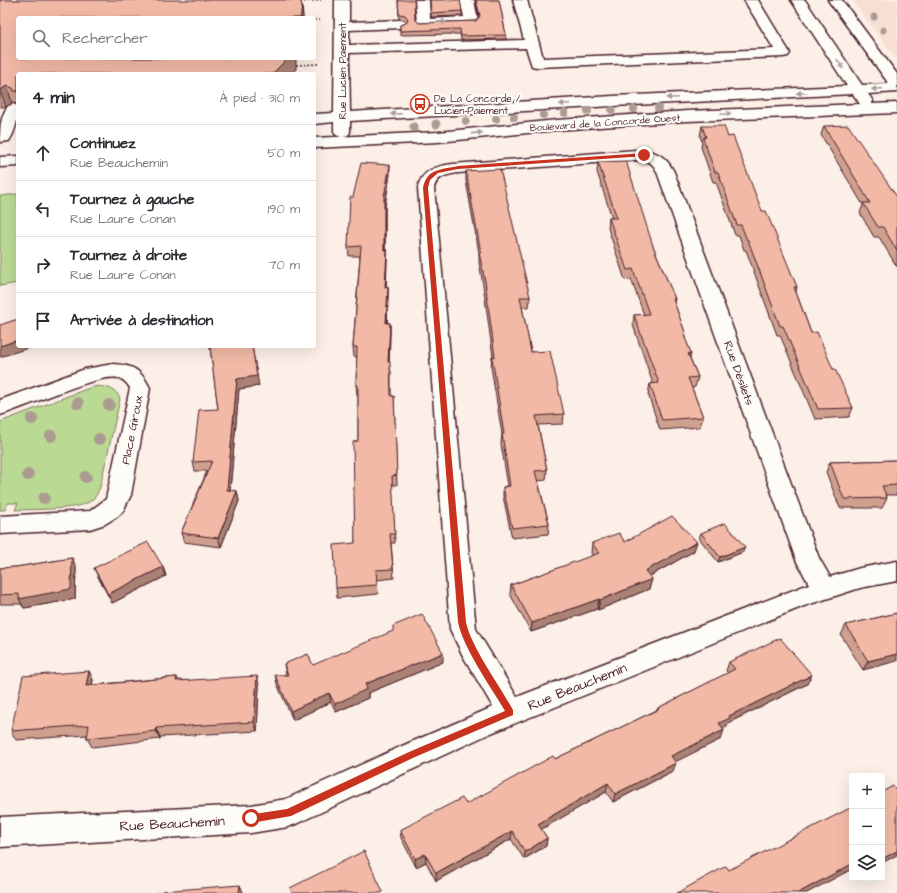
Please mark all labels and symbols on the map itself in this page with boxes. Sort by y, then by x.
one-way arrow [435,19,448,25]
street label: Rue Lucien Paiement [336,23,350,119]
one-way arrow [836,59,844,69]
one-way arrow [871,86,883,93]
one-way arrow [796,89,808,96]
place label: De La Concorde / Lucien-Paiement [434,92,521,118]
bus stop icon: De La Concorde / Lucien-Paiement [409,93,431,115]
one-way arrow [666,95,678,102]
one-way arrow [559,101,571,108]
one-way arrow [390,110,402,117]
one-way arrow [720,110,732,117]
street label: Boulevard de la Concorde Ouest [529,111,681,135]
one-way arrow [471,130,483,136]
route end [635,146,653,164]
street label: Rue Désilets [719,339,758,408]
street label: Place Giroux [117,394,148,466]
street label: Rue Beauchemin [525,658,630,716]
route start [242,809,260,827]
street label: Rue Beauchemin [119,811,225,837]

